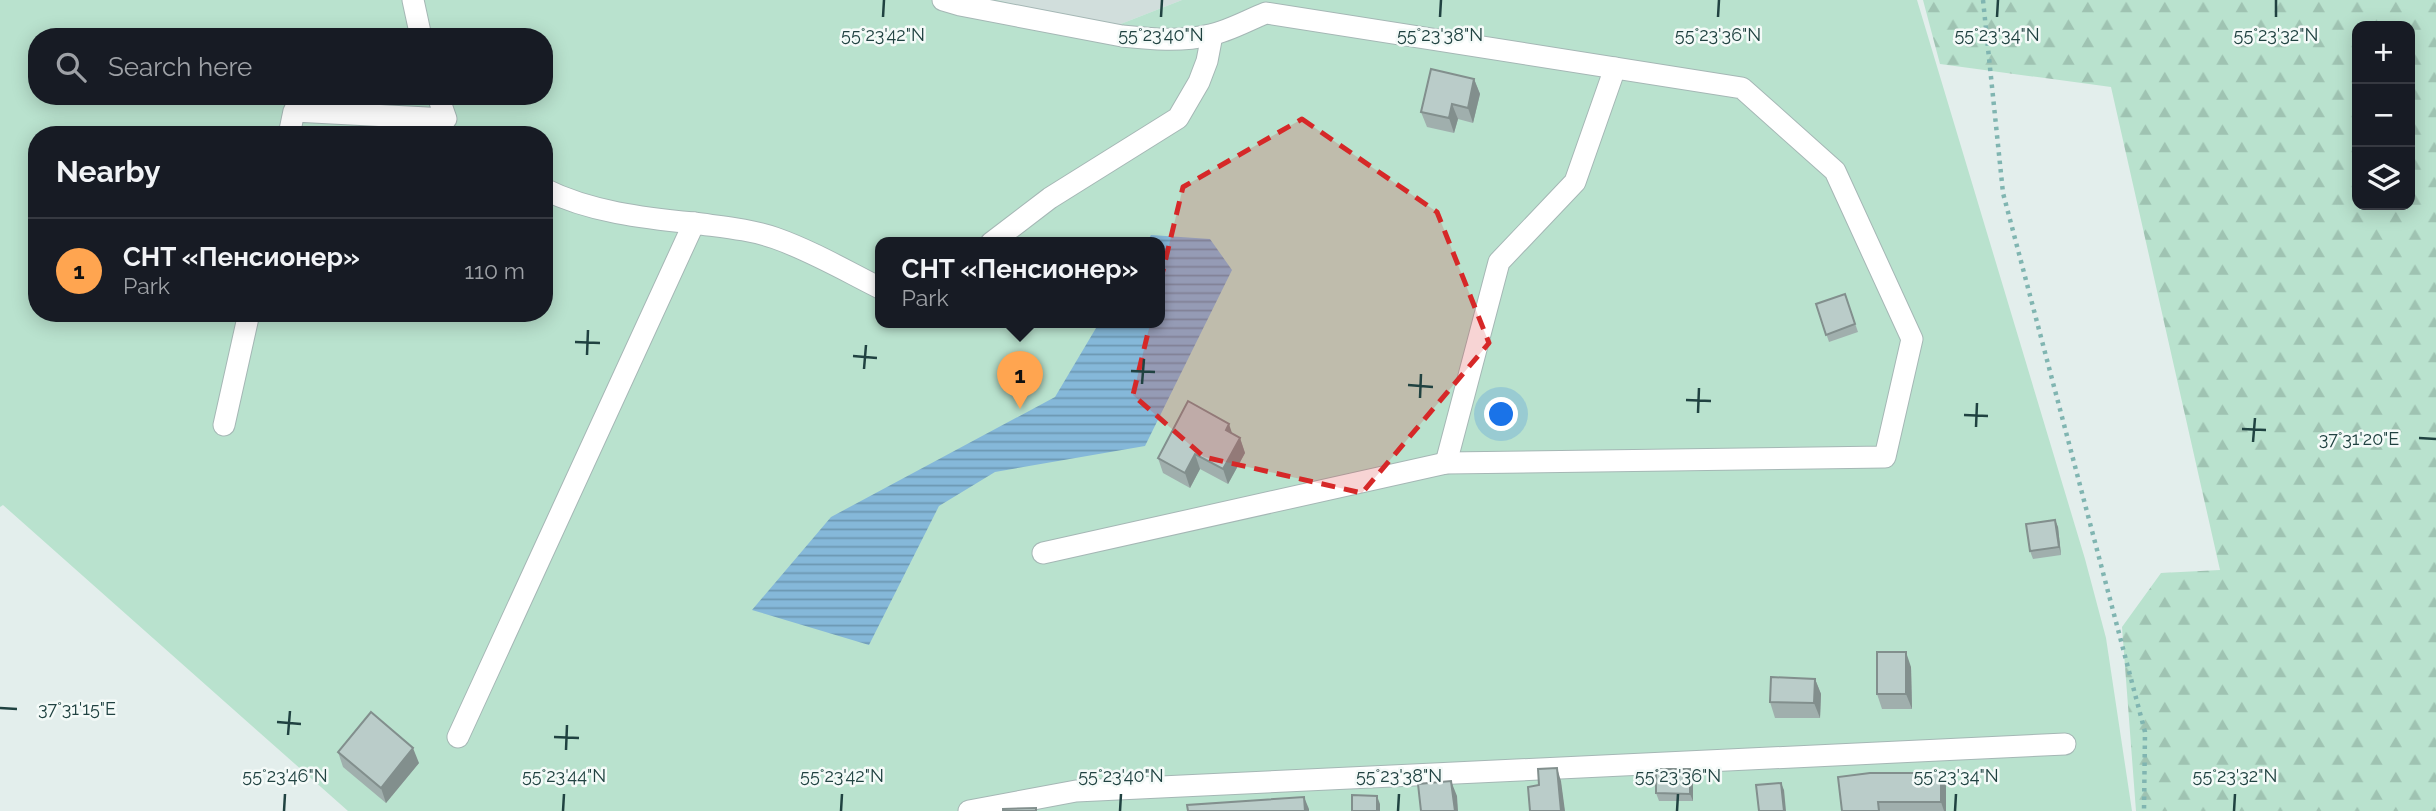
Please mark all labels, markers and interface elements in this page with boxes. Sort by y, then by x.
map controls [2352,21,2415,210]
button: + [2352,21,2415,84]
text: 55°23'42"N [841,24,925,45]
text: 55°23'40"N [1118,24,1204,45]
text: 55°23'38"N [1397,24,1483,45]
text: 55°23'36"N [1675,24,1761,45]
text: 55°23'34"N [1954,24,2040,45]
text: 55°23'32"N [2234,24,2318,45]
search box [28,28,553,105]
icon: search [52,48,90,86]
text: Search here [108,52,252,82]
button: − [2352,84,2415,147]
button: layers [2352,147,2415,210]
text: Nearby [56,154,160,189]
popup [875,237,1165,328]
text: СНТ «Пенсионер» [123,242,360,272]
text: СНТ «Пенсионер» [902,254,1138,284]
text: 1 [73,257,85,284]
text: 110 m [464,257,525,284]
text: Park [123,272,170,299]
text: Park [902,284,949,311]
pin: 1 [997,351,1043,409]
your location [1484,397,1518,431]
text: 37°31'20"E [2319,428,2399,449]
text: 37°31'15"E [38,698,116,719]
text: 55°23'46"N [242,765,328,786]
text: 55°23'44"N [522,765,606,786]
text: 55°23'42"N [800,765,884,786]
text: 55°23'40"N [1078,765,1164,786]
text: 55°23'38"N [1356,765,1442,786]
text: 55°23'36"N [1635,765,1721,786]
text: 55°23'34"N [1913,765,1999,786]
text: 55°23'32"N [2193,765,2277,786]

